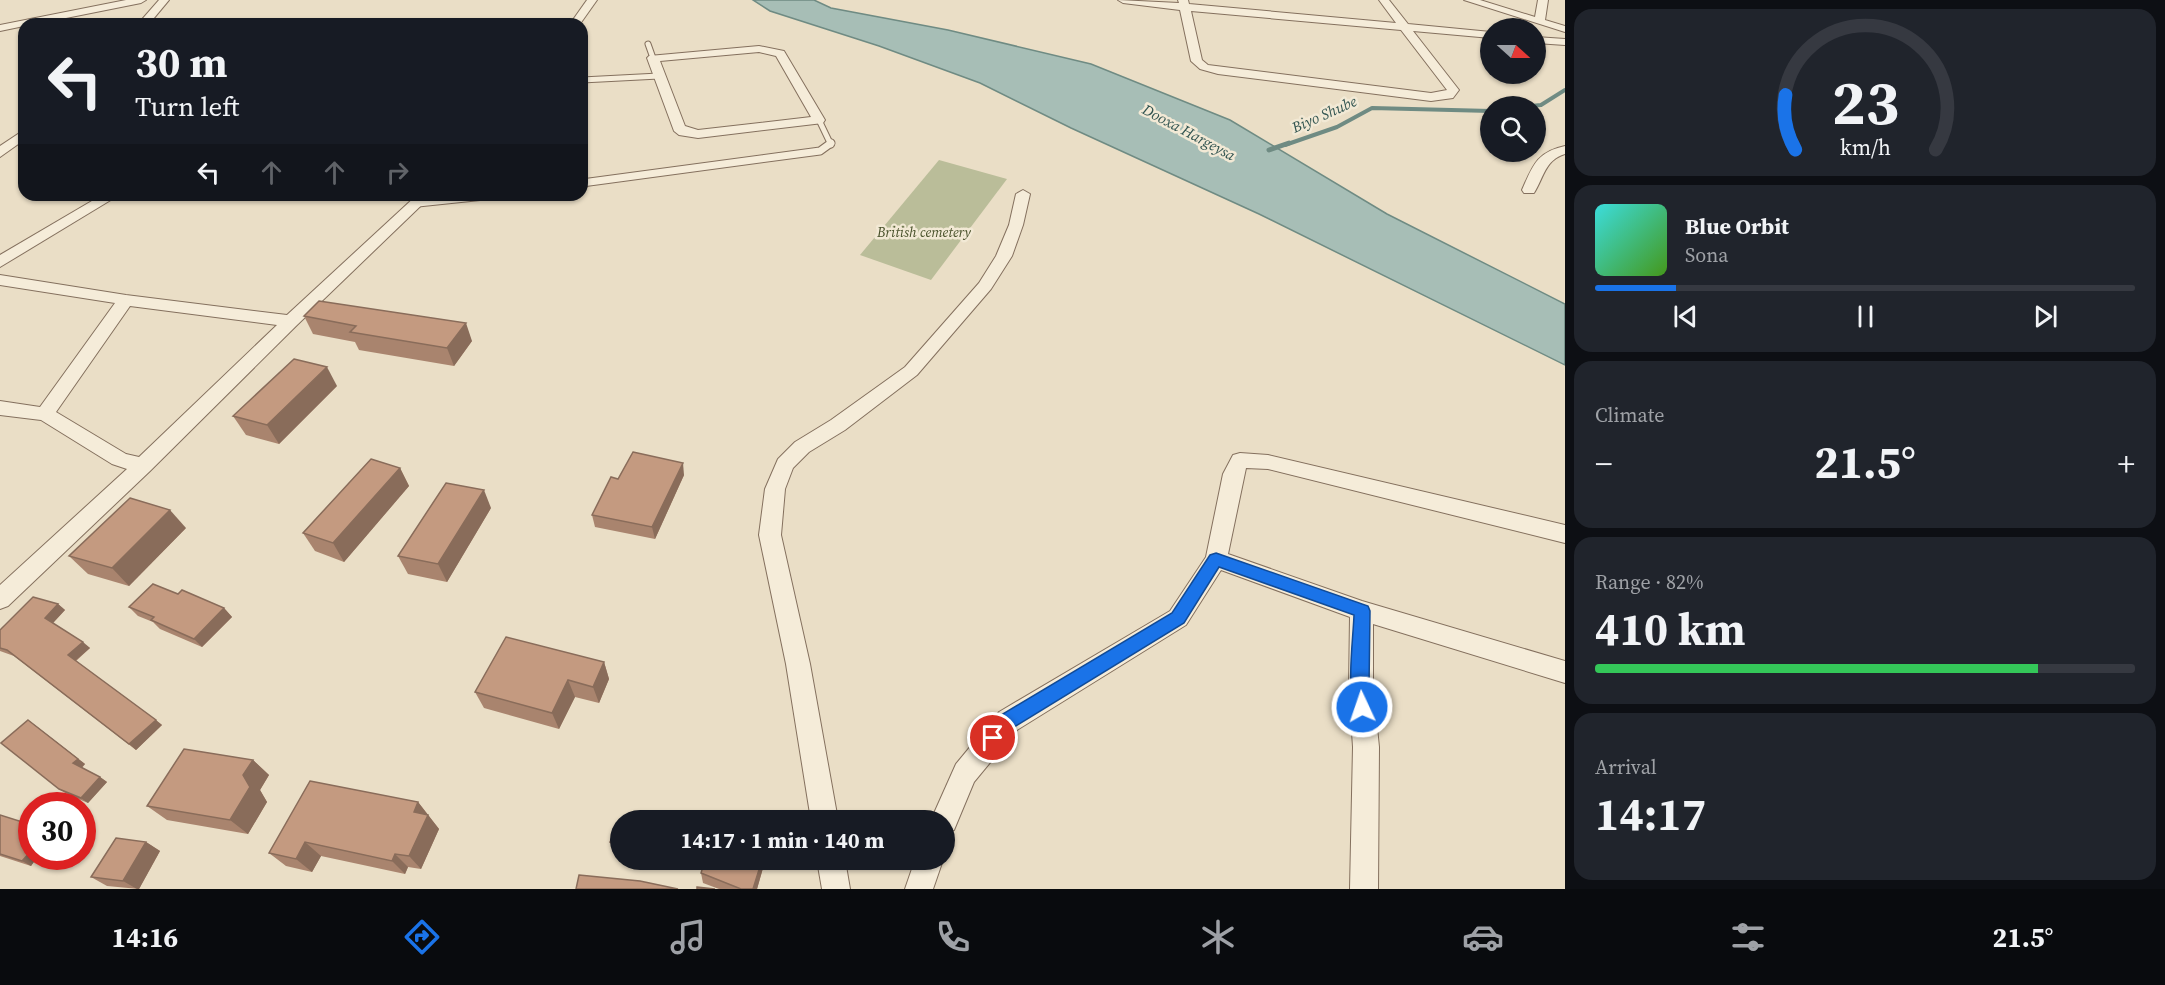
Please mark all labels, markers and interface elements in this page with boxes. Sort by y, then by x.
north arrow [1480,18,1546,84]
map controls [1480,18,1546,162]
text: 30 m [135,33,228,91]
icon: left [36,42,114,120]
text: 23 [1831,59,1899,145]
text: Turn left [135,88,239,125]
water label: Biyo Shube [1287,90,1360,138]
button: search [1480,96,1546,162]
water label: Dooxa Hargeysa [1138,98,1239,165]
text: km/h [1839,133,1891,162]
icon: left [192,156,225,189]
icon: ahead [255,156,288,189]
icon: ahead [318,156,351,189]
icon: right [381,156,414,189]
text: Blue Orbit [1685,211,1789,241]
park label: British cemetery [876,222,971,242]
text: Sona [1685,241,1729,269]
icon: previous [1669,300,1702,333]
icon: pause [1849,300,1882,333]
icon: next [2029,300,2062,333]
text: Climate [1595,401,1664,429]
text: 21.5° [1814,431,1916,493]
text: − [1595,441,1613,486]
text: + [2118,441,2135,486]
text: Range · 82% [1595,568,1704,596]
text: 410 km [1595,598,1746,660]
position arrow [1330,675,1394,739]
pin [967,712,1018,763]
icon: arrive [976,721,1009,754]
text: Arrival [1595,753,1657,781]
text: 14:17 [1595,783,1706,845]
speed limit sign: 30 [18,792,96,870]
text: 14:17 · 1 min · 140 m [681,825,884,855]
icon: directions [401,916,443,958]
icon: music [667,916,709,958]
icon: phone [932,916,974,958]
icon: climate [1197,916,1239,958]
icon: car [1462,916,1504,958]
icon: filters [1727,916,1769,958]
text: 14:16 [112,919,178,956]
text: 21.5° [1993,919,2053,956]

